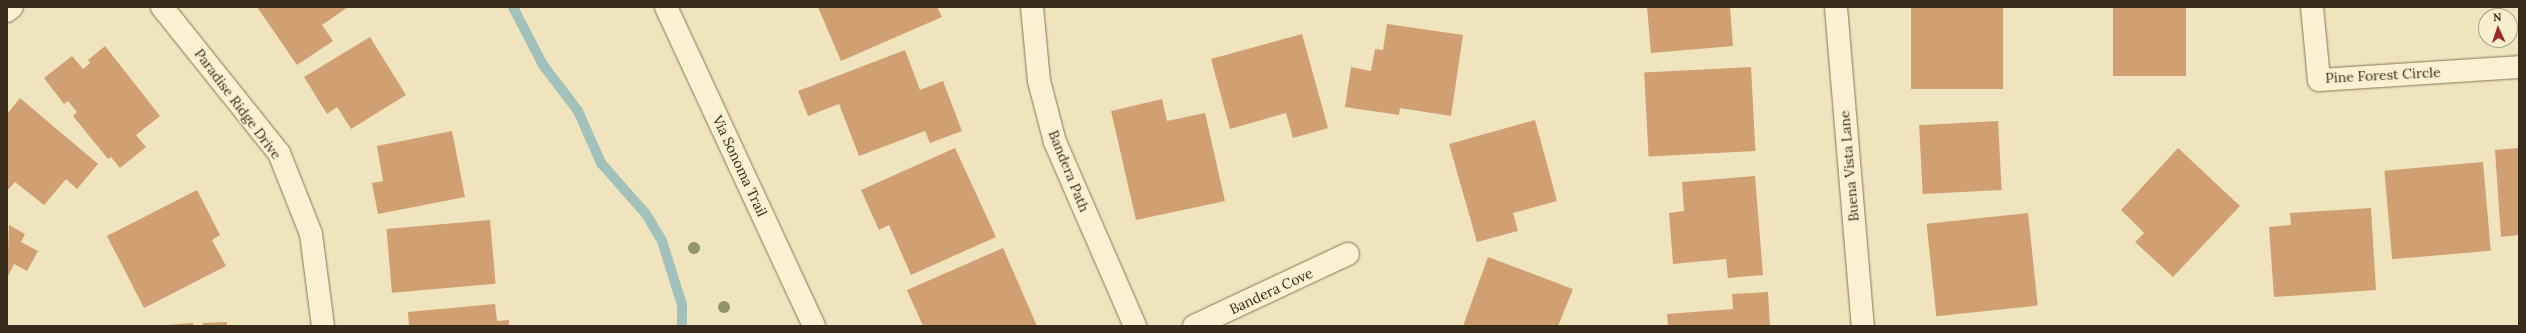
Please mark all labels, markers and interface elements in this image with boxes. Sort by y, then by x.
north arrow [2478,8,2518,48]
text: N [2493,10,2502,24]
street label: Paradise Ridge Drive [191,45,285,163]
street label: Pine Forest Circle [2325,64,2441,86]
street label: Buena Vista Lane [1836,110,1862,222]
street label: Via Sonoma Trail [709,113,771,219]
street label: Bandera Path [1045,128,1093,214]
street label: Bandera Cove [1227,264,1315,318]

